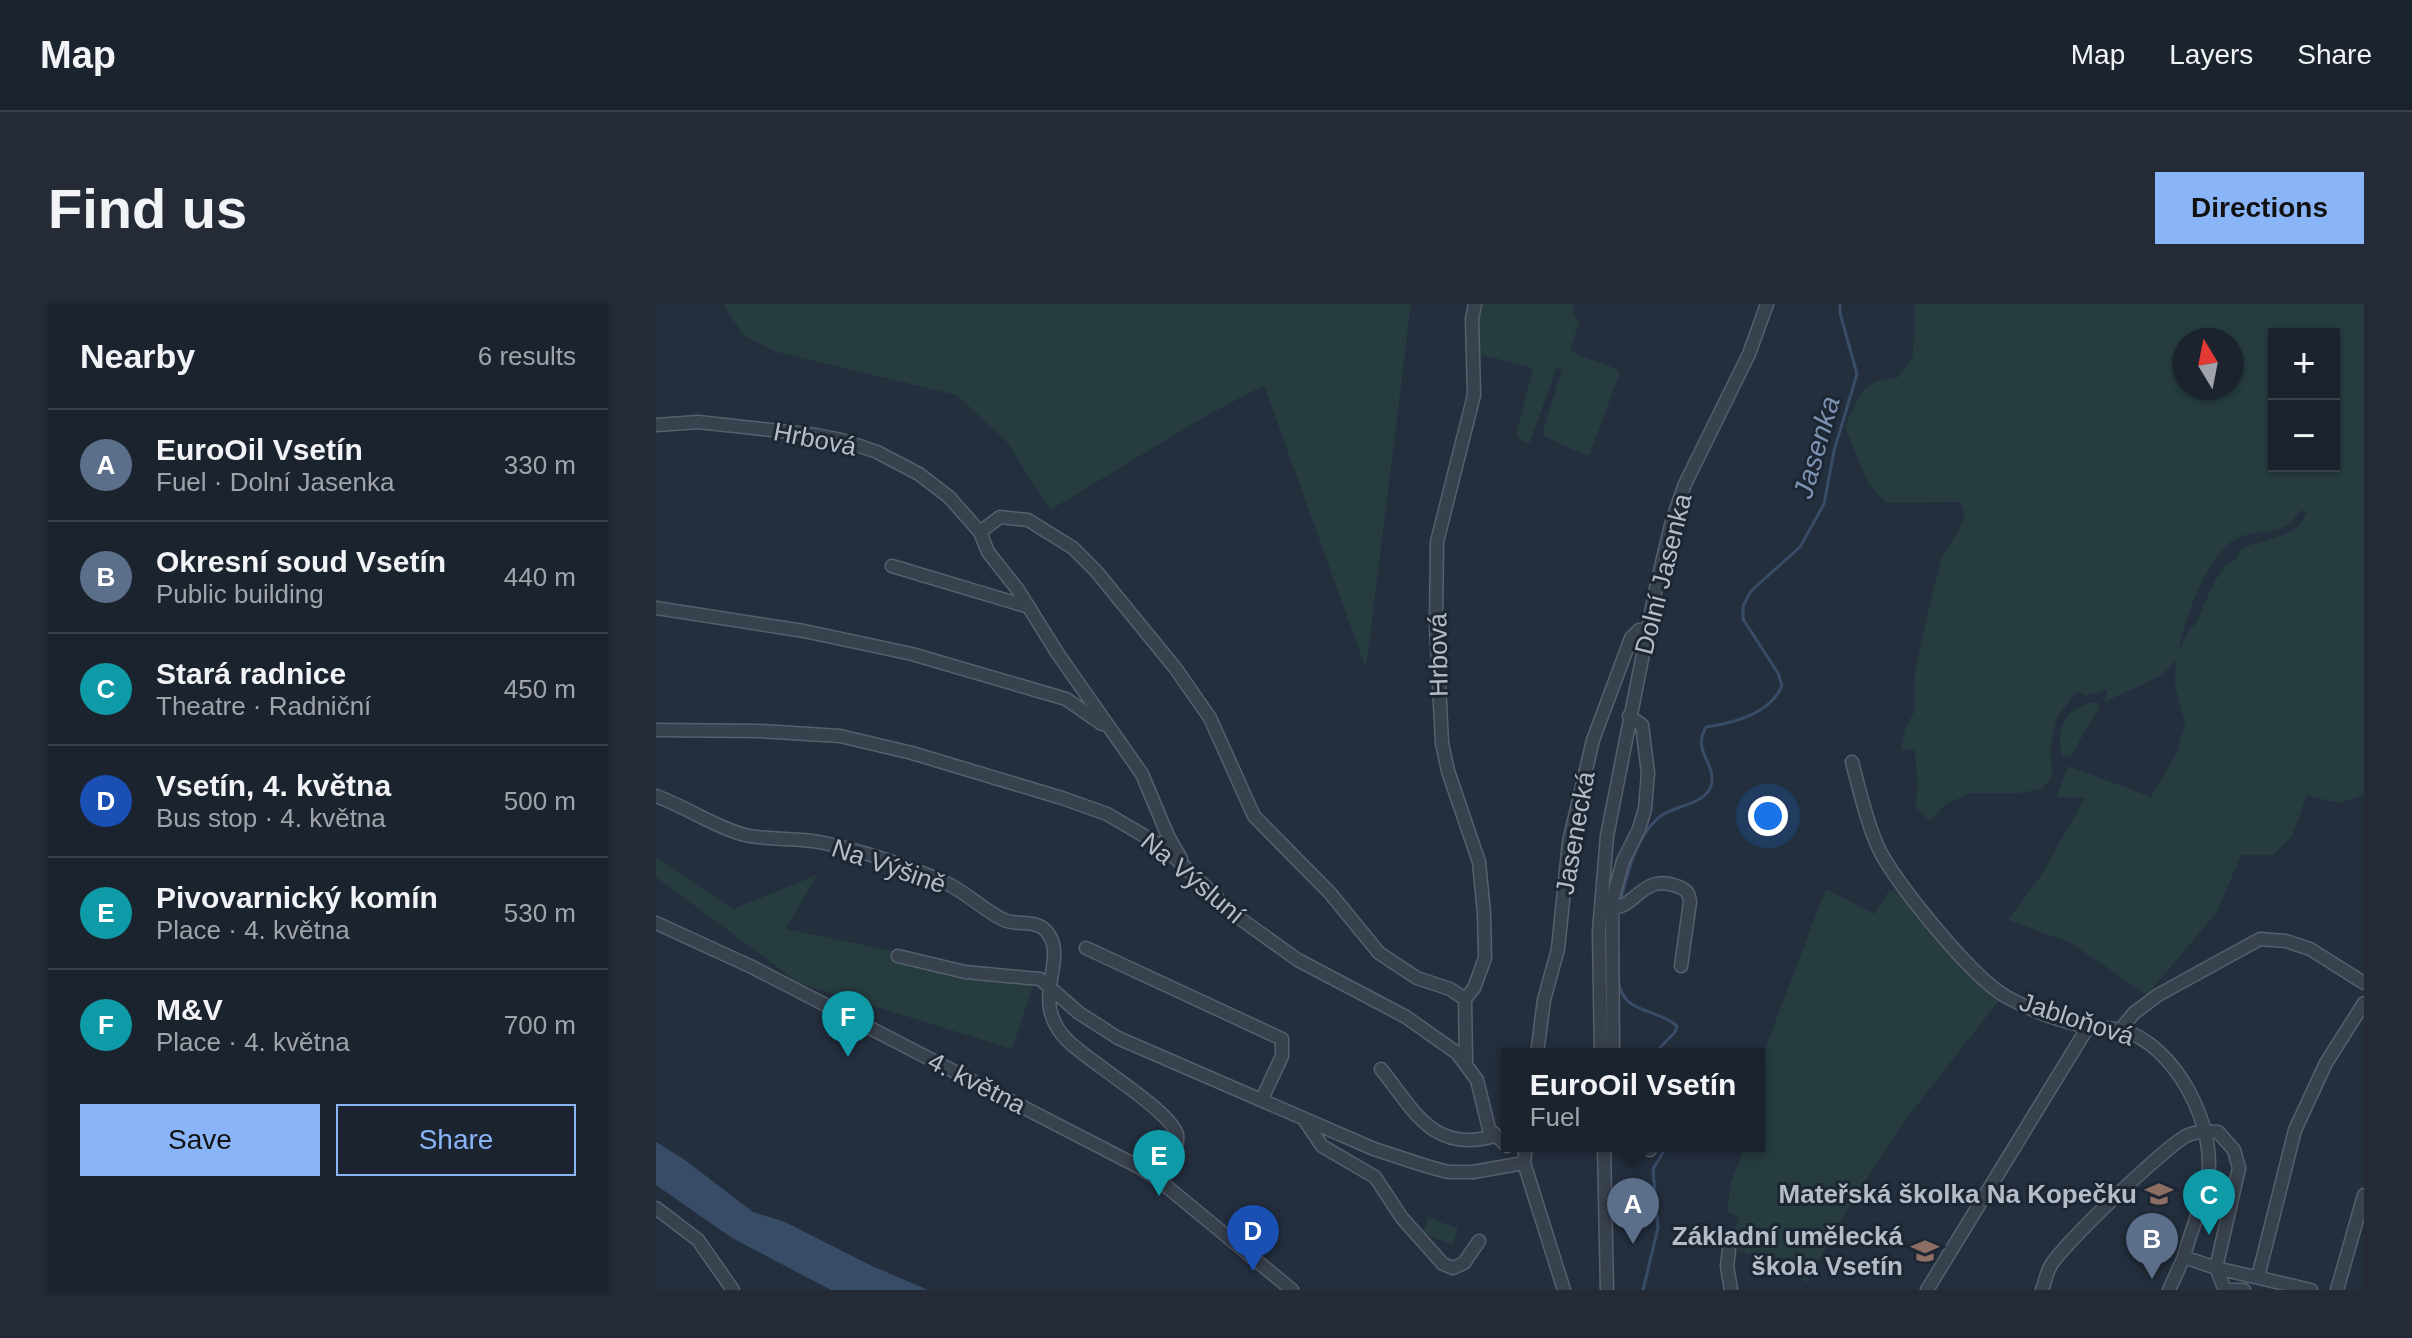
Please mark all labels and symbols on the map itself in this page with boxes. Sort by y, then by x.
north arrow [2172,328,2244,400]
water label: Jasenka [1787,393,1846,502]
street label: Hrbová [771,416,860,462]
street label: Dolní Jasenka [1629,490,1698,658]
street label: Hrbová [1422,612,1454,697]
street label: Jasenecká [1549,769,1601,897]
your location [1748,796,1788,836]
street label: Na Výsluní [1135,826,1251,930]
street label: Na Výšině [828,833,950,899]
street label: Jabloňová [2016,986,2139,1052]
pin: F [822,991,874,1057]
street label: 4. května [923,1046,1031,1121]
pin: E [1133,1130,1185,1196]
pin: C [2183,1169,2235,1235]
pin: A [1607,1178,1659,1244]
place label: Mateřská školka Na Kopečku [1779,1179,2137,1209]
school or university icon: Mateřská školka Na Kopečku [2144,1179,2174,1209]
pin: D [1227,1205,1279,1271]
pin: B [2126,1213,2178,1279]
place label: Základní umělecká škola Vsetín [1672,1221,1904,1281]
school or university icon: Základní umělecká škola Vsetín [1910,1236,1940,1266]

